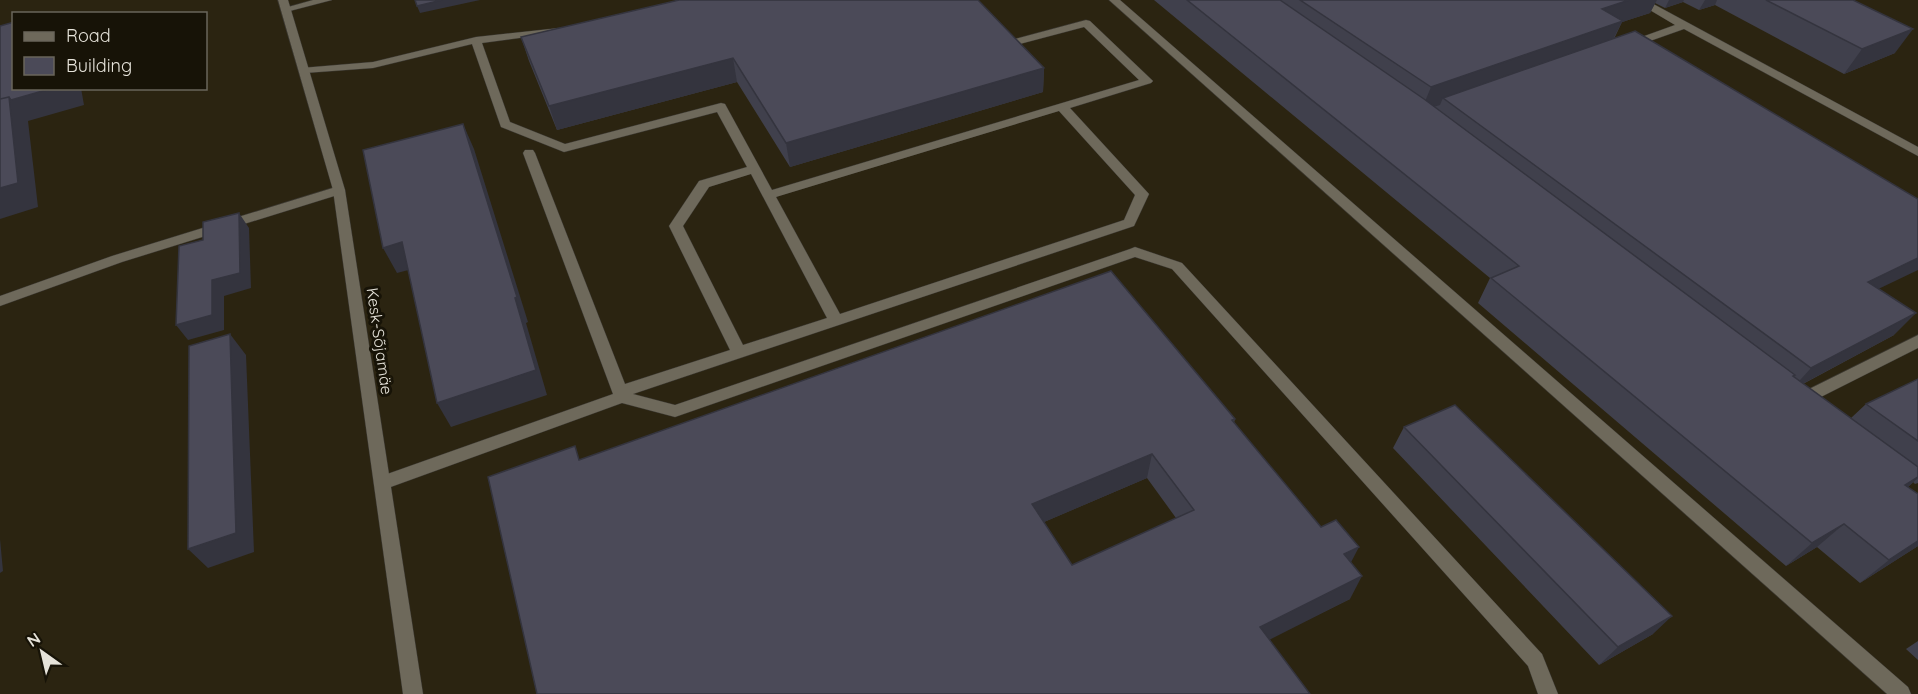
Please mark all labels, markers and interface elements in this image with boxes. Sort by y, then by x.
legend [12,12,207,90]
text: Road [66,24,111,47]
text: Building [66,54,132,77]
street label: Kesk-Sõjamäe [363,286,397,396]
north arrow [12,622,72,682]
text: N [23,628,44,651]

